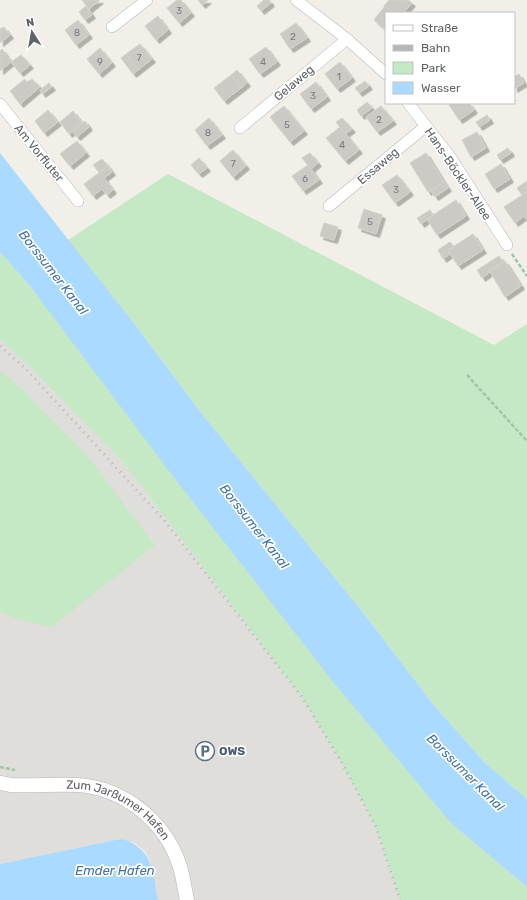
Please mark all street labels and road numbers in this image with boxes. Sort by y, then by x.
street label: Gelaweg [271,62,317,104]
street label: Am Vorfluter [11,121,67,185]
street label: Hans-Böckler-Allee [422,125,494,223]
street label: Essaweg [355,145,401,187]
street label: Zum Jarßumer Hafen [66,778,173,843]

